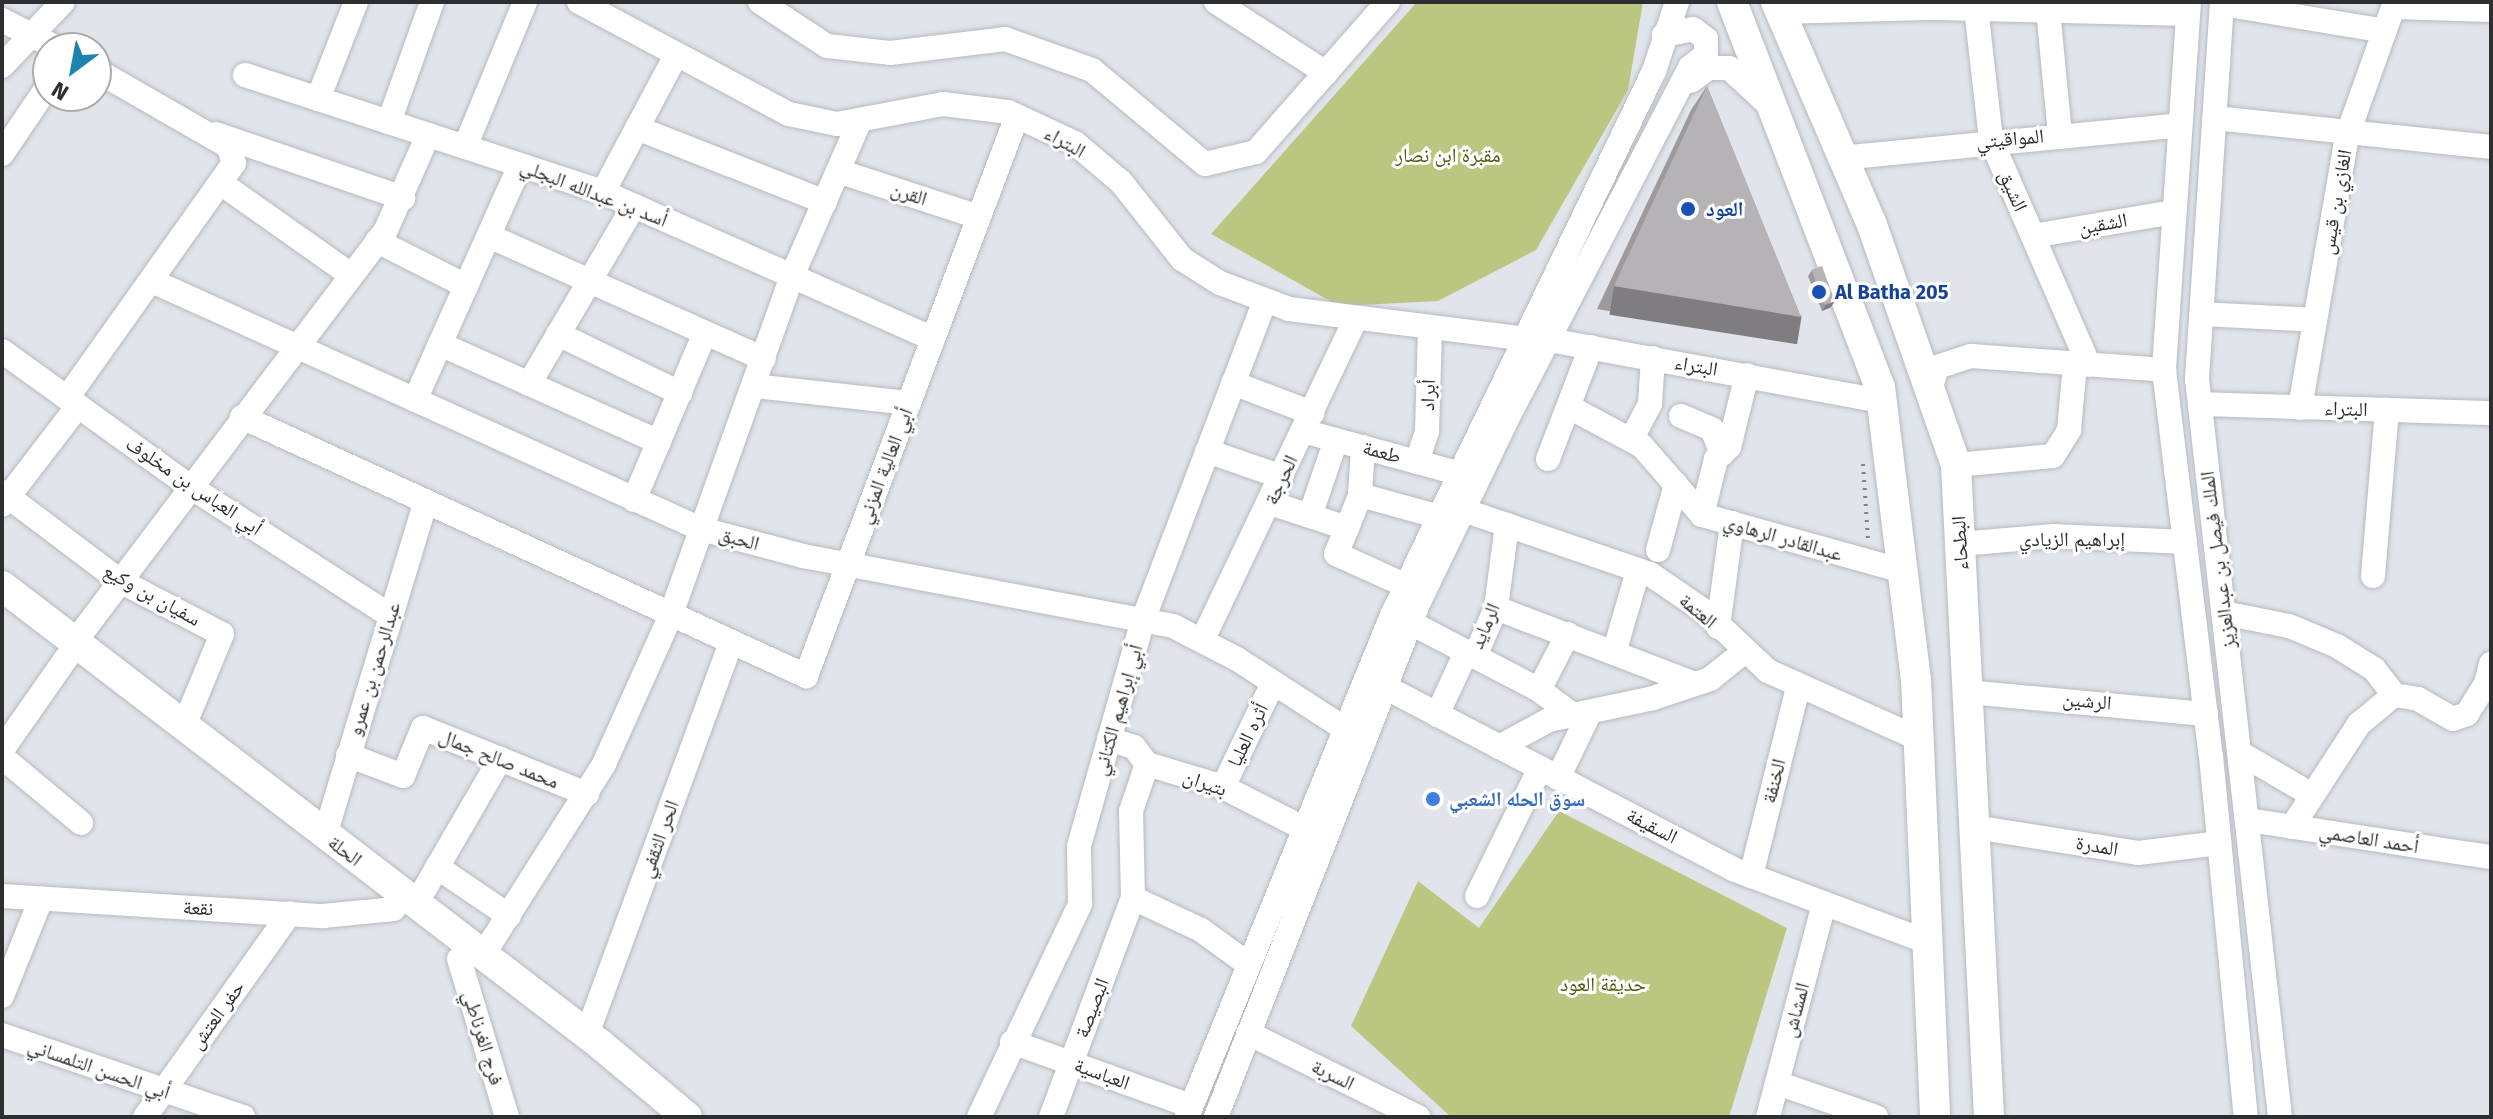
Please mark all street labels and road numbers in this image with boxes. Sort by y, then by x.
street label: البتراء [1040,121,1090,163]
street label: المواقيتي [1975,124,2045,154]
street label: الغازي بن قيس [2315,148,2357,256]
street label: أسد بن عبدالله البجلي [517,154,671,232]
street label: الشيق [1993,167,2033,215]
street label: القرن [888,177,930,211]
street label: الشقين [2077,208,2129,240]
street label: البتراء [1672,350,1720,382]
street label: أبراد [1415,379,1441,411]
street label: البتراء [2324,396,2368,422]
street label: أبي العالية المزني [852,405,918,527]
street label: أبي العباس بن مخلوف [121,432,267,540]
street label: طعمة [1360,435,1404,469]
street label: الحرجة [1259,451,1303,509]
street label: الملك فيصل بن عبدالعزيز [2195,470,2241,650]
street label: عبدالقادر الرهاوي [1721,510,1845,566]
street label: البطحاء [1947,515,1973,571]
street label: الحبق [716,522,762,556]
street label: إبراهيم الزيادي [2019,527,2125,551]
street label: سفيان بن وكيع [99,559,205,631]
street label: العتمة [1674,588,1722,634]
street label: عبدالرحمن بن عمرو [342,599,406,739]
street label: الرمايد [1465,599,1505,653]
street label: أبي إبراهيم الكتاني [1088,642,1148,778]
street label: الرشين [2061,687,2113,715]
street label: أثره العليا [1222,699,1274,771]
street label: محمد صالح جمال [436,724,562,794]
street label: الخنفة [1757,756,1791,806]
street label: بتيران [1180,764,1230,802]
street label: الحر الثقفي [634,797,684,881]
street label: السقيفة [1623,803,1681,849]
street label: أحمد العاصمي [2317,819,2421,859]
street label: المدرة [2074,830,2120,862]
street label: الحلة [323,831,367,871]
street label: نقعة [182,895,214,921]
street label: البصيصة [1070,975,1114,1041]
street label: حفر العتش [184,976,250,1054]
street label: المشاش [1777,980,1815,1040]
street label: فرج الغرناطي [457,988,509,1088]
street label: أبي الحسن التلمساني [25,1033,173,1105]
street label: العباسية [1071,1053,1133,1095]
street label: السربة [1308,1054,1358,1096]

